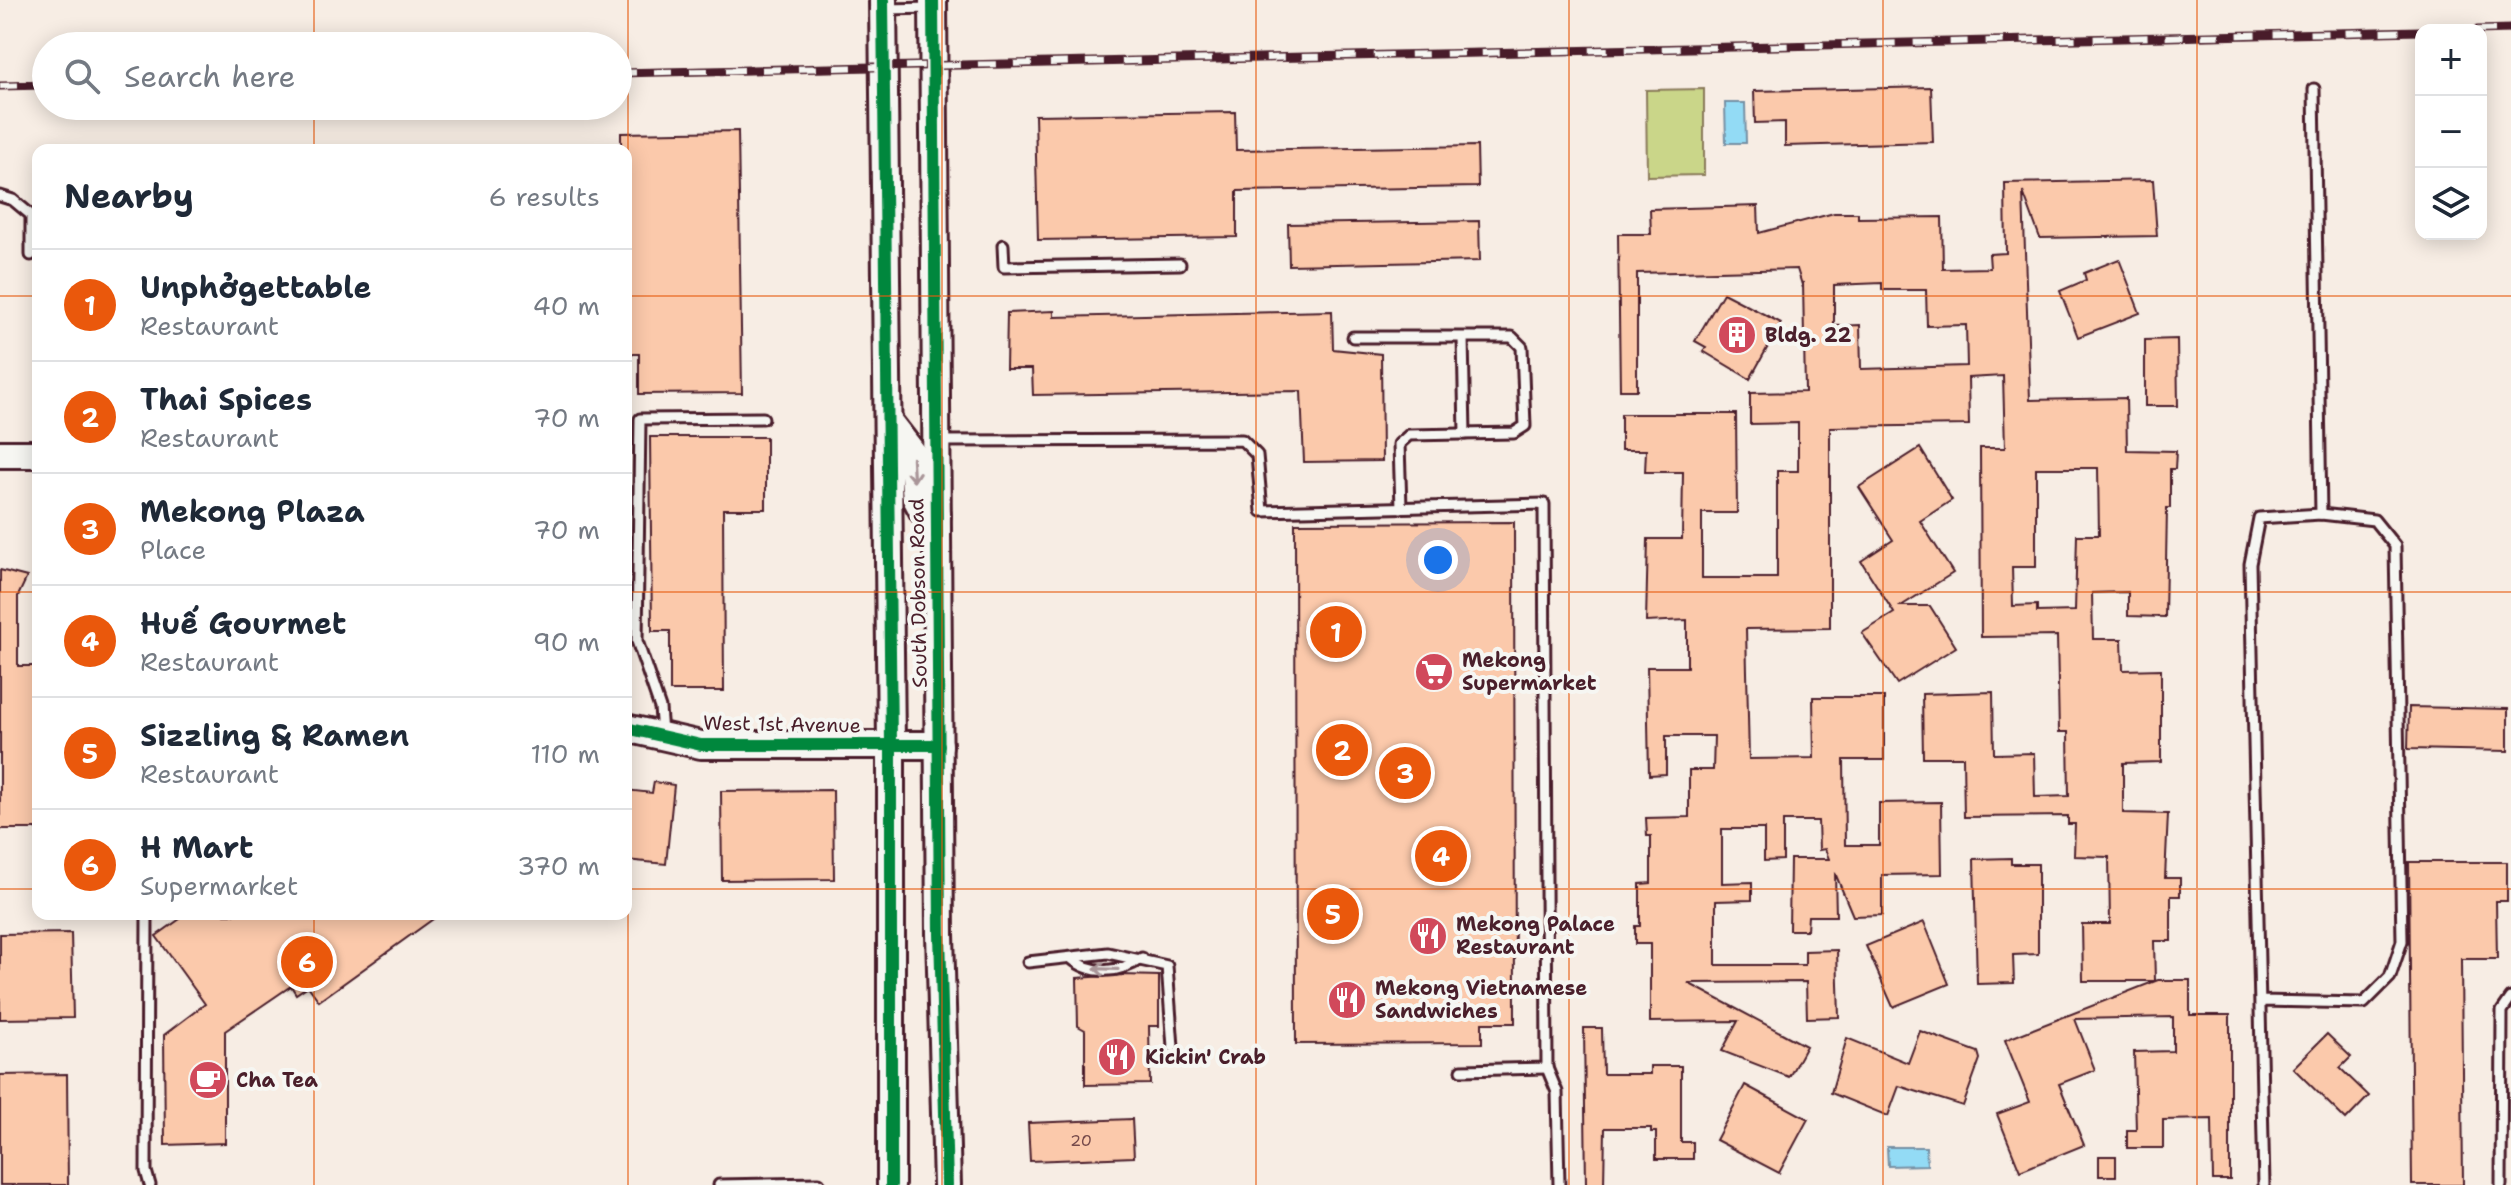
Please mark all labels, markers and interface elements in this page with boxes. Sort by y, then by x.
map controls [2415,24,2487,240]
button: + [2415,24,2487,96]
search box [32,32,632,120]
icon: search [60,54,104,98]
text: Search here [124,56,295,97]
button: − [2415,96,2487,168]
button: layers [2415,168,2487,240]
text: Nearby [64,173,194,219]
text: 6 results [488,179,600,214]
text: Unphởgettable [140,267,371,308]
text: 1 [84,288,96,323]
text: 40 m [533,288,600,323]
text: Restaurant [140,308,279,343]
building icon: Bldg. 22 [1716,314,1758,356]
place label: Bldg. 22 [1765,322,1851,348]
text: Thai Spices [140,379,312,420]
text: 2 [81,400,99,435]
text: 70 m [533,400,600,435]
text: Restaurant [140,420,279,455]
one-way arrow [905,456,920,483]
text: Mekong Plaza [140,491,365,532]
street label: South Dobson Road [903,498,933,688]
text: 3 [81,512,99,547]
text: 70 m [533,512,600,547]
text: Place [140,532,206,567]
your location [1418,540,1458,580]
pin: 1 [1310,602,1362,662]
text: Huế Gourmet [140,603,346,644]
text: 4 [81,624,99,659]
text: 90 m [533,624,600,659]
text: Restaurant [140,644,279,679]
place label: Mekong Supermarket [1462,647,1597,696]
supermarket icon: Mekong Supermarket [1413,651,1455,693]
street label: West 1st Avenue [703,710,861,738]
text: Sizzling & Ramen [140,715,409,756]
pin: 2 [1316,720,1368,780]
text: 5 [82,736,98,771]
text: 110 m [530,736,600,771]
pin: 3 [1379,743,1431,803]
text: Restaurant [140,756,279,791]
pin: 4 [1415,826,1467,886]
text: H Mart [140,827,253,868]
text: 6 [81,848,99,883]
text: 370 m [517,848,600,883]
text: Supermarket [140,868,298,903]
pin: 5 [1307,884,1359,944]
place label: Mekong Palace Restaurant [1456,911,1615,960]
restaurant icon: Mekong Palace Restaurant [1407,915,1449,957]
pin: 6 [281,932,333,992]
one-way arrow [1094,961,1120,976]
place label: Mekong Vietnamese Sandwiches [1375,975,1587,1024]
restaurant icon: Mekong Vietnamese Sandwiches [1326,979,1368,1021]
restaurant icon: Kickin' Crab [1096,1036,1138,1078]
place label: Kickin' Crab [1145,1044,1266,1070]
cafe icon: Cha Tea [187,1059,229,1101]
place label: Cha Tea [236,1067,318,1093]
house number: 20 [1070,1130,1092,1151]

